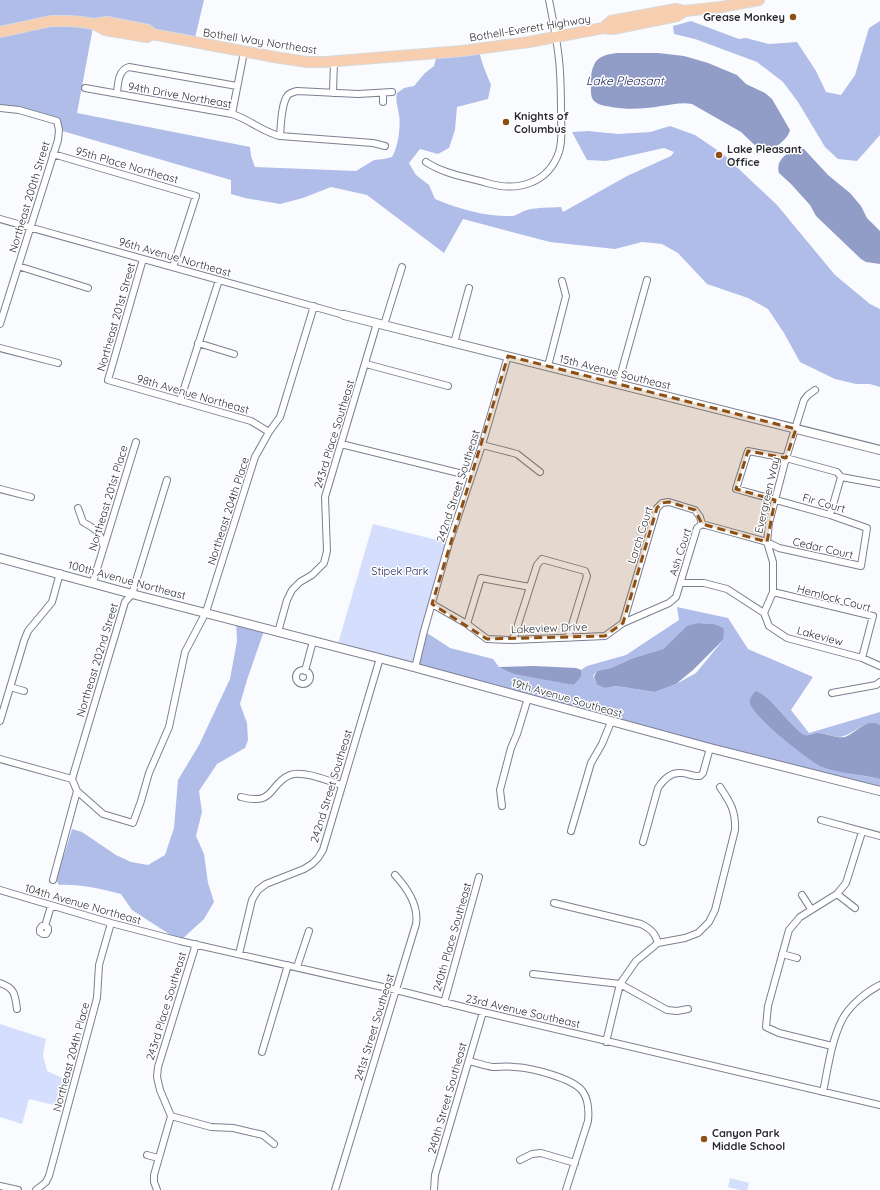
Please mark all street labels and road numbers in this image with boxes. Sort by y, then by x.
street label: Bothell-Everett Highway [468,11,592,45]
street label: Bothell Way Northeast [202,25,318,57]
street label: 94th Drive Northeast [127,79,233,111]
street label: Northeast 200th Street [5,139,53,254]
street label: 95th Place Northeast [74,144,180,186]
street label: 96th Avenue Northeast [117,234,233,280]
street label: Northeast 201st Street [94,261,138,373]
street label: 15th Avenue Southeast [558,351,673,393]
street label: 98th Avenue Northeast [135,371,251,417]
street label: 243rd Place Southeast [311,378,357,490]
street label: 242nd Street Southeast [433,428,483,544]
street label: Northeast 201st Place [85,443,131,553]
street label: Northeast 204th Place [204,455,252,567]
street label: Evergreen Way [751,455,783,535]
street label: Fir Court [801,490,847,516]
street label: Larch Court [624,504,656,565]
street label: Ash Court [666,526,694,578]
street label: Cedar Court [791,534,855,562]
street label: 100th Avenue Northeast [67,558,188,603]
street label: Hemlock Court [796,581,873,615]
street label: Northeast 202nd Street [73,601,121,719]
street label: Lakeview Drive [511,620,587,636]
street label: Lakeview [795,623,845,649]
street label: 19th Avenue Southeast [510,675,624,721]
street label: 242nd Street Southeast [307,727,355,844]
street label: 104th Avenue Northeast [23,881,143,927]
street label: 240th Place Southeast [430,881,474,993]
street label: 243rd Place Southeast [143,950,189,1062]
street label: 241st Street Southeast [351,971,397,1082]
street label: 23rd Avenue Southeast [464,991,582,1031]
street label: Northeast 204th Place [50,1001,92,1113]
street label: 240th Street Southeast [424,1040,470,1155]

